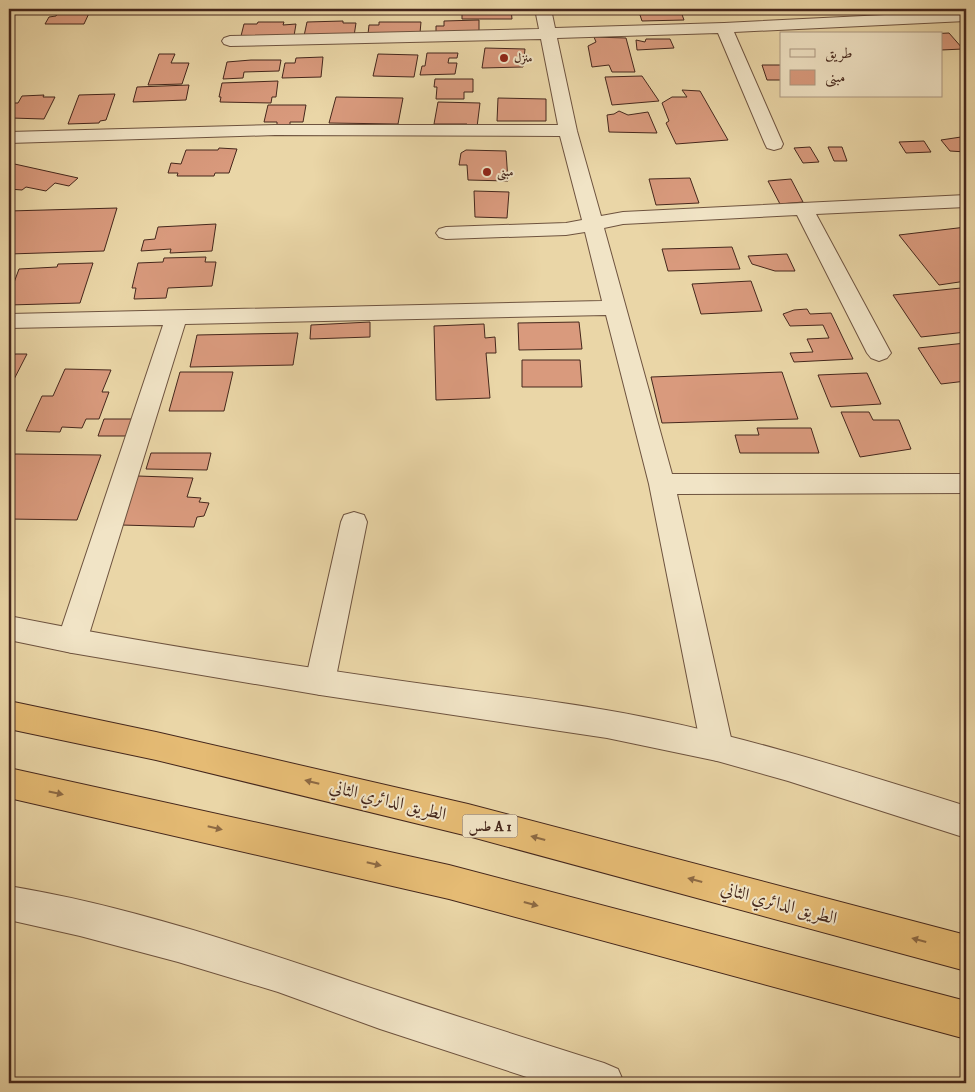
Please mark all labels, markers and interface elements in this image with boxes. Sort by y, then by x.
legend [780,32,942,98]
text: طريق [825,44,852,63]
place label: منزل [514,51,533,66]
marker: منزل [498,52,510,64]
text: مبنى [825,68,845,88]
place label: مبنى [497,165,514,181]
marker: مبنى [481,166,493,178]
street label: الطريق الدائري الثاني [326,776,449,829]
one-way arrow [305,778,320,786]
one-way arrow [49,790,65,798]
road number: طس A 1 [462,814,518,838]
one-way arrow [208,824,223,832]
one-way arrow [530,834,545,842]
one-way arrow [366,860,381,868]
one-way arrow [687,876,702,884]
street label: الطريق الدائري الثاني [717,878,839,933]
one-way arrow [524,900,539,908]
one-way arrow [912,936,927,944]

